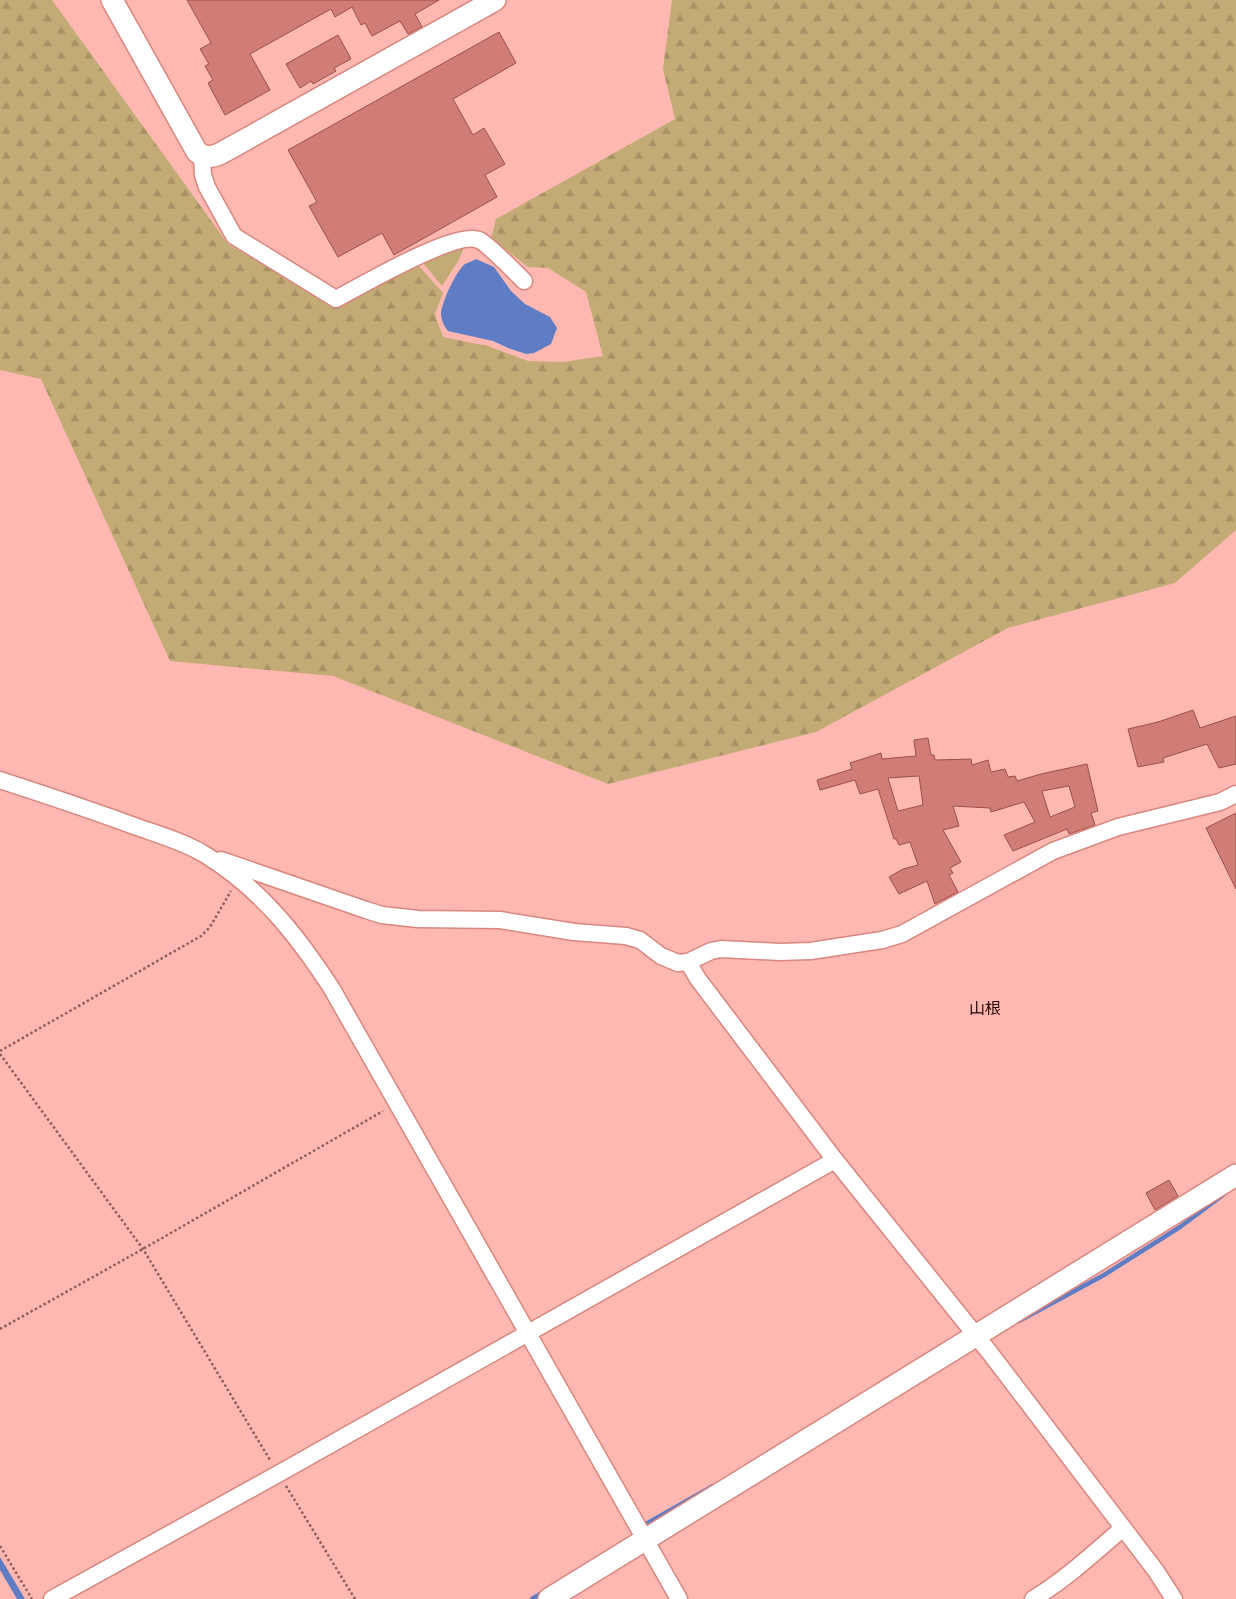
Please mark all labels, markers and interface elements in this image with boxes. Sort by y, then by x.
district label: 山根 [969,998,1001,1019]

